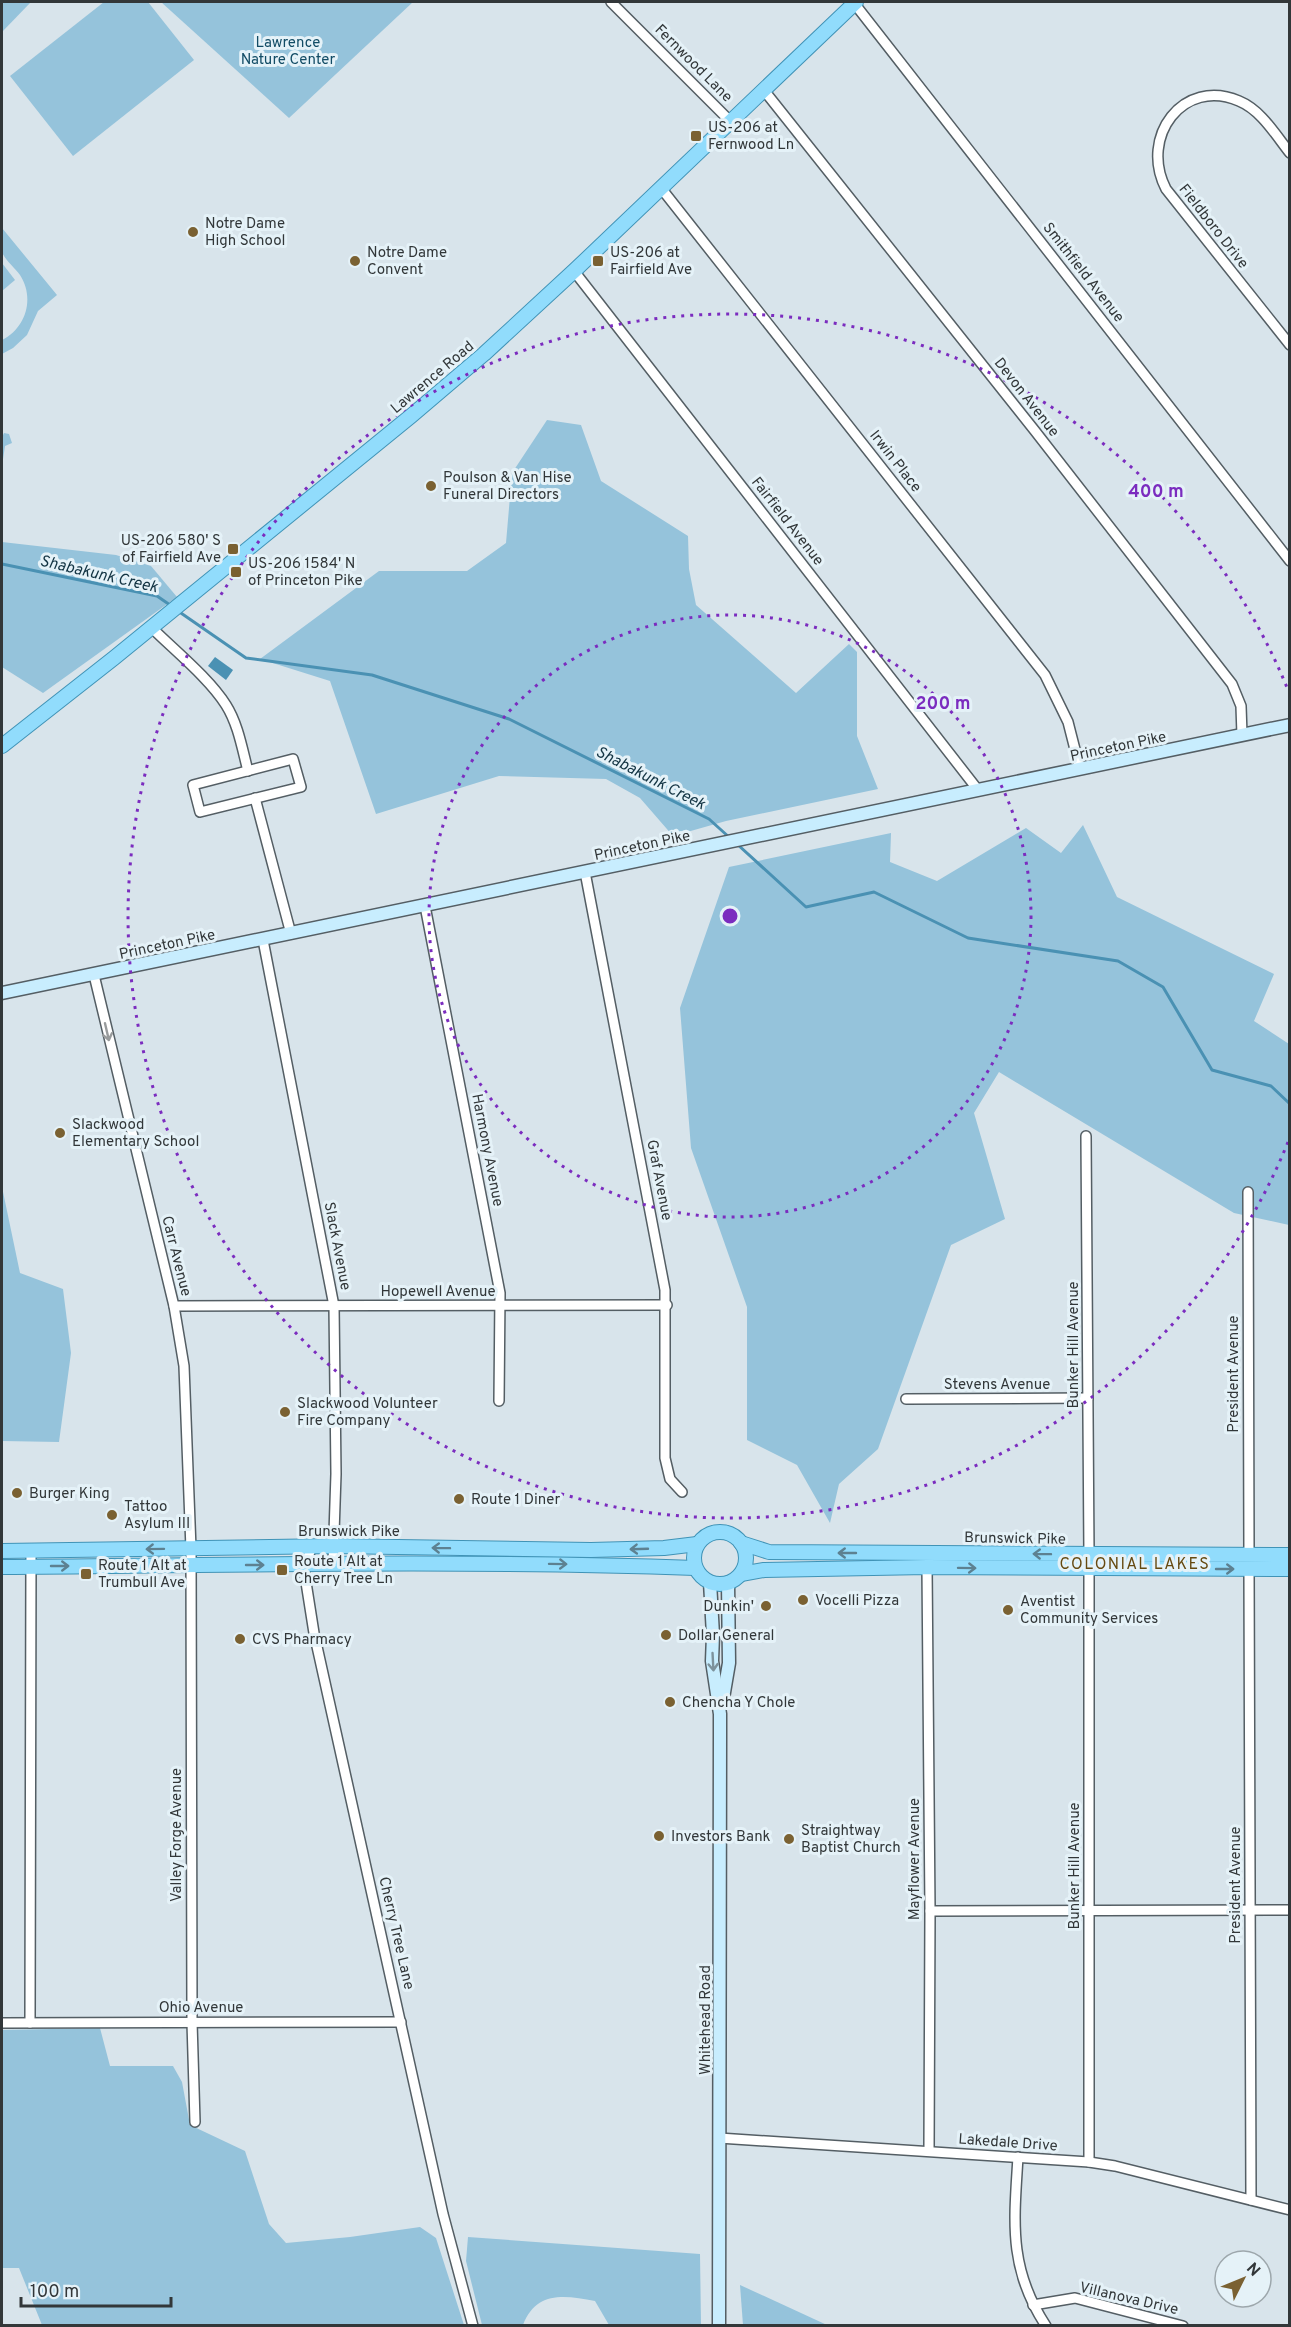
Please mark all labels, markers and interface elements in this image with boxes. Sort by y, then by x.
street label: Fernwood Lane [650,21,736,107]
park label: Lawrence Nature Center [241,34,335,70]
place label: US-206 at Fernwood Ln [708,119,794,155]
marker: US-206 at Fernwood Ln [689,129,703,143]
street label: Fieldboro Drive [1174,181,1252,273]
place label: Notre Dame High School [205,215,286,251]
street label: Smithfield Avenue [1038,219,1128,327]
marker: Notre Dame High School [186,225,200,239]
place label: Notre Dame Convent [367,244,447,280]
place label: US-206 at Fairfield Ave [610,244,692,280]
marker: Notre Dame Convent [348,254,362,268]
marker: US-206 at Fairfield Ave [591,254,605,268]
street label: Lawrence Road [387,338,479,419]
street label: Devon Avenue [989,355,1063,441]
street label: Irwin Place [865,427,925,497]
place label: Poulson & Van Hise Funeral Directors [443,469,572,505]
street label: Fairfield Avenue [746,474,827,570]
marker: Poulson & Van Hise Funeral Directors [424,479,438,493]
text: 400 m [1128,481,1184,504]
place label: US-206 580' S of Fairfield Ave [121,532,221,568]
marker: US-206 580' S of Fairfield Ave [226,542,240,556]
water label: Shabakunk Creek [38,552,160,598]
place label: US-206 1584' N of Princeton Pike [248,555,363,591]
marker: US-206 1584' N of Princeton Pike [229,565,243,579]
text: 200 m [915,693,971,716]
street label: Princeton Pike [1068,728,1168,767]
water label: Shabakunk Creek [592,743,709,815]
street label: Princeton Pike [592,827,692,866]
centre of rings [720,906,740,926]
street label: Princeton Pike [117,926,217,965]
one-way arrow [102,1022,114,1041]
street label: Harmony Avenue [466,1092,507,1208]
place label: Slackwood Elementary School [72,1116,199,1152]
marker: Slackwood Elementary School [53,1126,67,1140]
street label: Graf Avenue [641,1138,676,1222]
street label: Slack Avenue [319,1201,354,1292]
street label: Carr Avenue [156,1214,195,1299]
street label: Bunker Hill Avenue [1065,1281,1084,1409]
street label: Hopewell Avenue [380,1283,496,1302]
street label: President Avenue [1225,1315,1244,1433]
street label: Stevens Avenue [944,1376,1050,1395]
place label: Slackwood Volunteer Fire Company [297,1395,438,1431]
marker: Slackwood Volunteer Fire Company [278,1405,292,1419]
place label: Burger King [29,1485,110,1504]
marker: Burger King [10,1486,24,1500]
place label: Route 1 Diner [471,1491,561,1510]
marker: Route 1 Diner [452,1492,466,1506]
place label: Tattoo Asylum III [124,1498,190,1534]
marker: Tattoo Asylum III [105,1508,119,1522]
street label: Brunswick Pike [298,1523,400,1542]
street label: Brunswick Pike [964,1529,1066,1550]
one-way arrow [431,1542,451,1553]
one-way arrow [629,1543,649,1554]
one-way arrow [145,1544,165,1555]
one-way arrow [838,1547,858,1559]
one-way arrow [1033,1549,1053,1560]
place label: Route 1 Alt at Cherry Tree Ln [294,1553,393,1589]
district label: COLONIAL LAKES [1060,1555,1210,1575]
place label: Route 1 Alt at Trumbull Ave [98,1557,187,1593]
one-way arrow [547,1558,567,1570]
one-way arrow [244,1559,264,1571]
one-way arrow [49,1560,69,1572]
one-way arrow [957,1562,977,1574]
marker: Route 1 Alt at Cherry Tree Ln [275,1563,289,1577]
one-way arrow [1215,1563,1235,1575]
marker: Route 1 Alt at Trumbull Ave [79,1567,93,1581]
place label: Vocelli Pizza [815,1592,899,1611]
marker: Vocelli Pizza [796,1593,810,1607]
place label: Aventist Community Services [1020,1593,1158,1629]
place label: Dunkin' [703,1598,754,1617]
marker: Dunkin' [759,1599,773,1613]
marker: Aventist Community Services [1001,1603,1015,1617]
place label: Dollar General [678,1627,775,1646]
marker: Dollar General [659,1628,673,1642]
place label: CVS Pharmacy [252,1631,352,1650]
marker: CVS Pharmacy [233,1632,247,1646]
one-way arrow [708,1651,719,1671]
place label: Chencha Y Chole [682,1694,795,1713]
marker: Chencha Y Chole [663,1695,677,1709]
street label: Valley Forge Avenue [168,1768,187,1902]
street label: Mayflower Avenue [906,1798,925,1920]
street label: Bunker Hill Avenue [1066,1802,1085,1930]
place label: Straightway Baptist Church [801,1822,901,1858]
street label: President Avenue [1227,1826,1246,1944]
place label: Investors Bank [671,1828,771,1847]
marker: Investors Bank [652,1829,666,1843]
marker: Straightway Baptist Church [782,1832,796,1846]
street label: Cherry Tree Lane [373,1875,418,1992]
street label: Whitehead Road [697,1965,716,2075]
street label: Ohio Avenue [159,1999,243,2018]
street label: Lakedale Drive [958,2131,1058,2156]
north arrow [1213,2249,1273,2309]
text: N [1241,2259,1264,2281]
scale bar [21,2270,171,2308]
street label: Villanova Drive [1077,2279,1180,2320]
text: 100 m [30,2281,79,2304]

